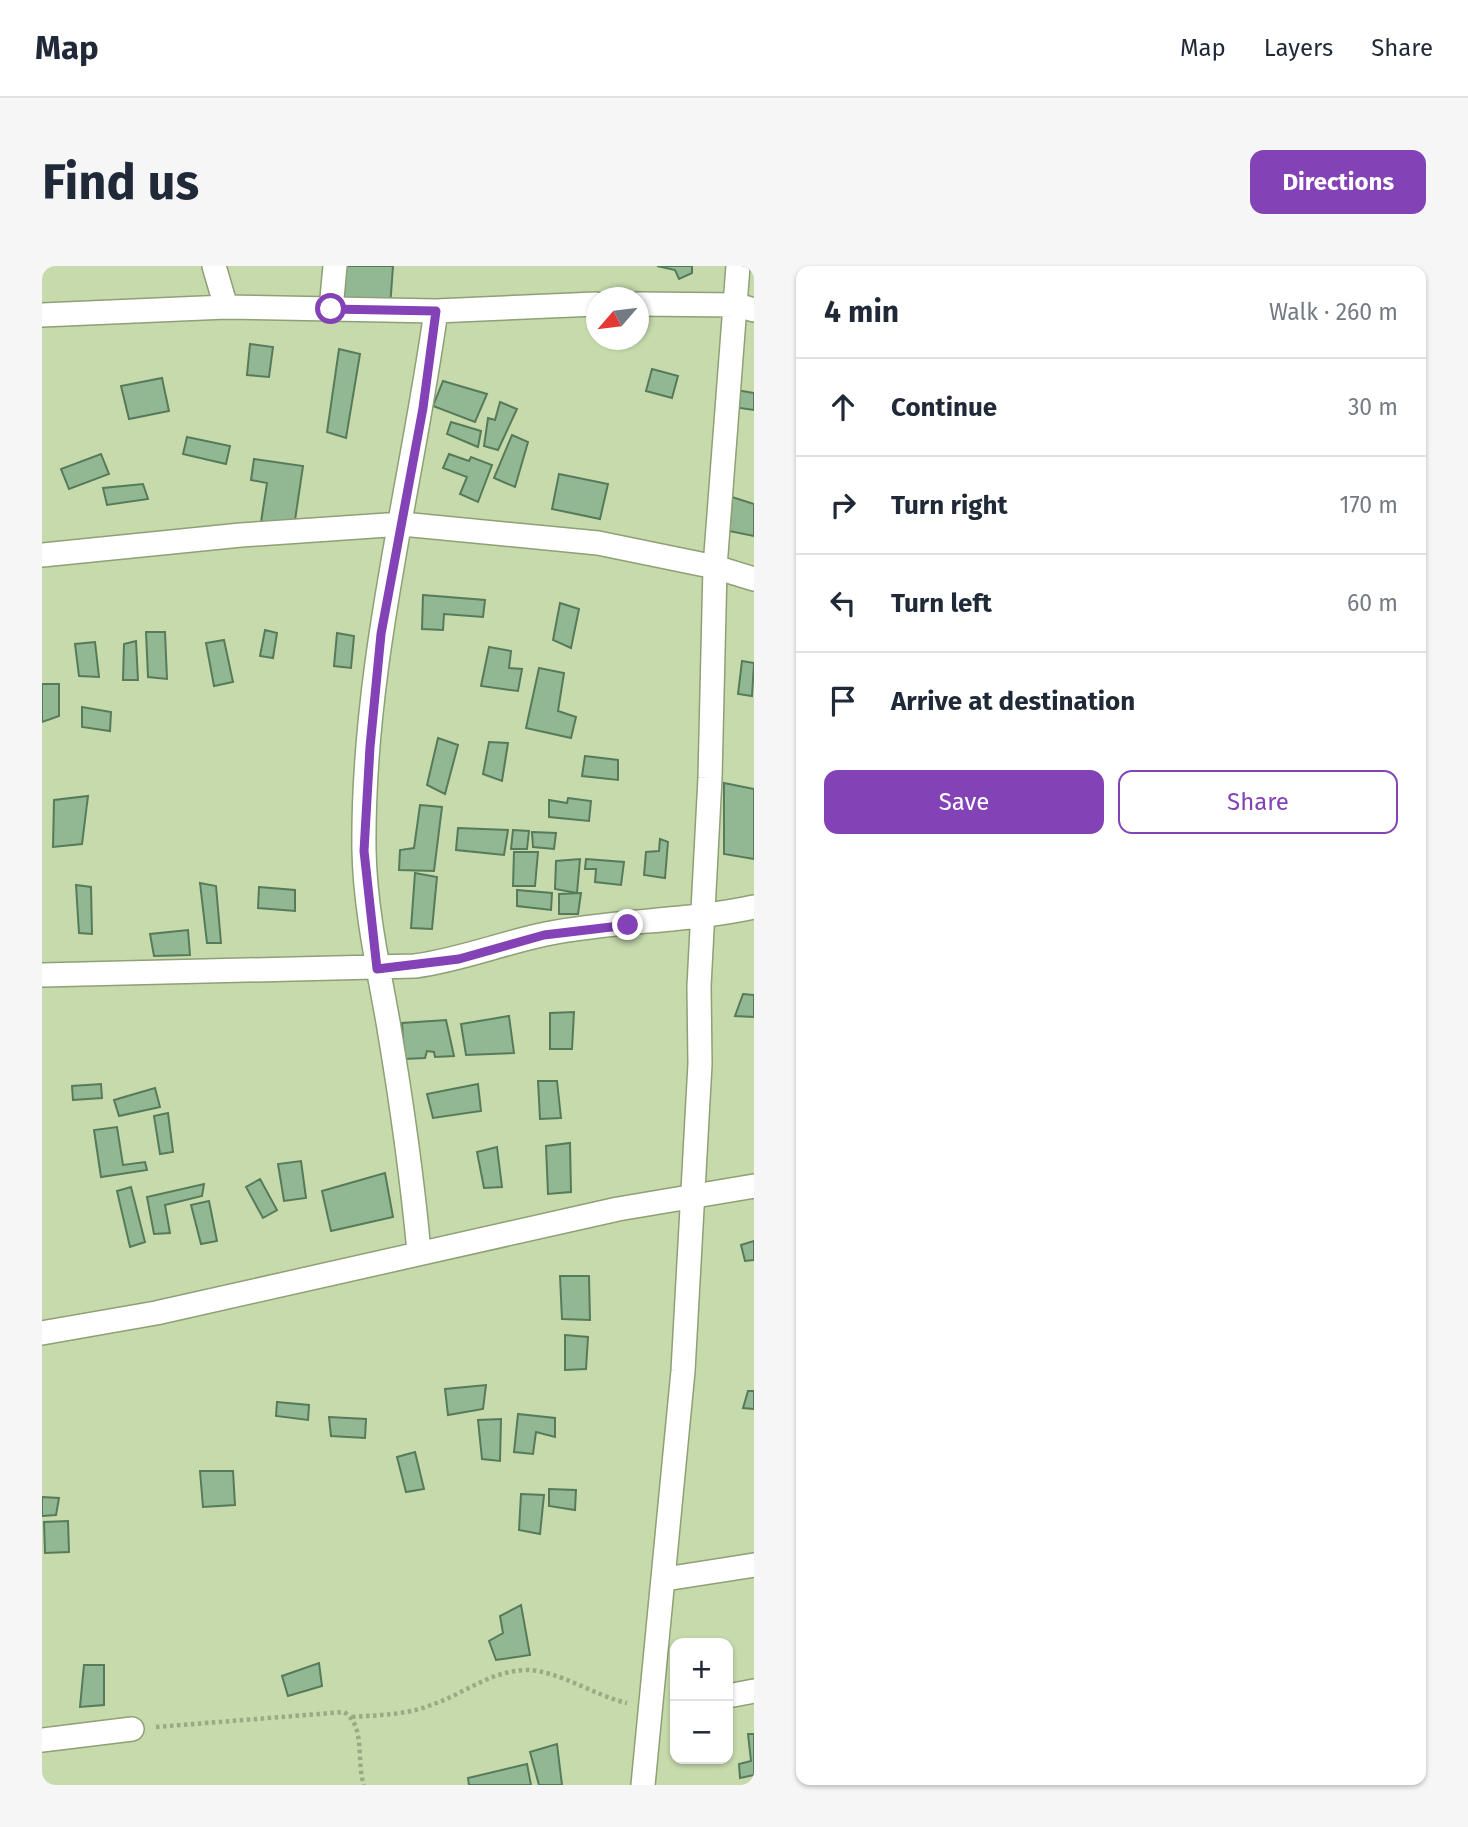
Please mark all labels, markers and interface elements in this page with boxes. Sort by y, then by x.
text: Map [35,28,99,68]
text: Map [1180,34,1226,62]
text: Layers [1264,34,1333,62]
text: Share [1371,34,1433,62]
button: Directions [1250,150,1426,214]
text: Find us [42,153,199,212]
north arrow [586,287,649,350]
route start [315,293,346,324]
text: 4 min [824,294,899,330]
text: Walk · 260 m [1269,298,1398,326]
icon: ahead [824,388,862,426]
text: Continue [891,392,997,423]
text: 30 m [1348,393,1398,421]
icon: right [824,486,862,524]
text: Turn right [891,490,1008,521]
text: 170 m [1339,491,1398,519]
icon: left [824,584,862,622]
text: Turn left [891,588,992,619]
text: 60 m [1347,589,1398,617]
icon: arrive [824,682,862,720]
text: Arrive at destination [891,686,1135,717]
button: Save [824,770,1104,834]
button: Share [1118,770,1398,834]
route end [612,909,643,940]
map controls [670,1638,733,1764]
button: + [670,1638,733,1701]
button: − [670,1701,733,1764]

